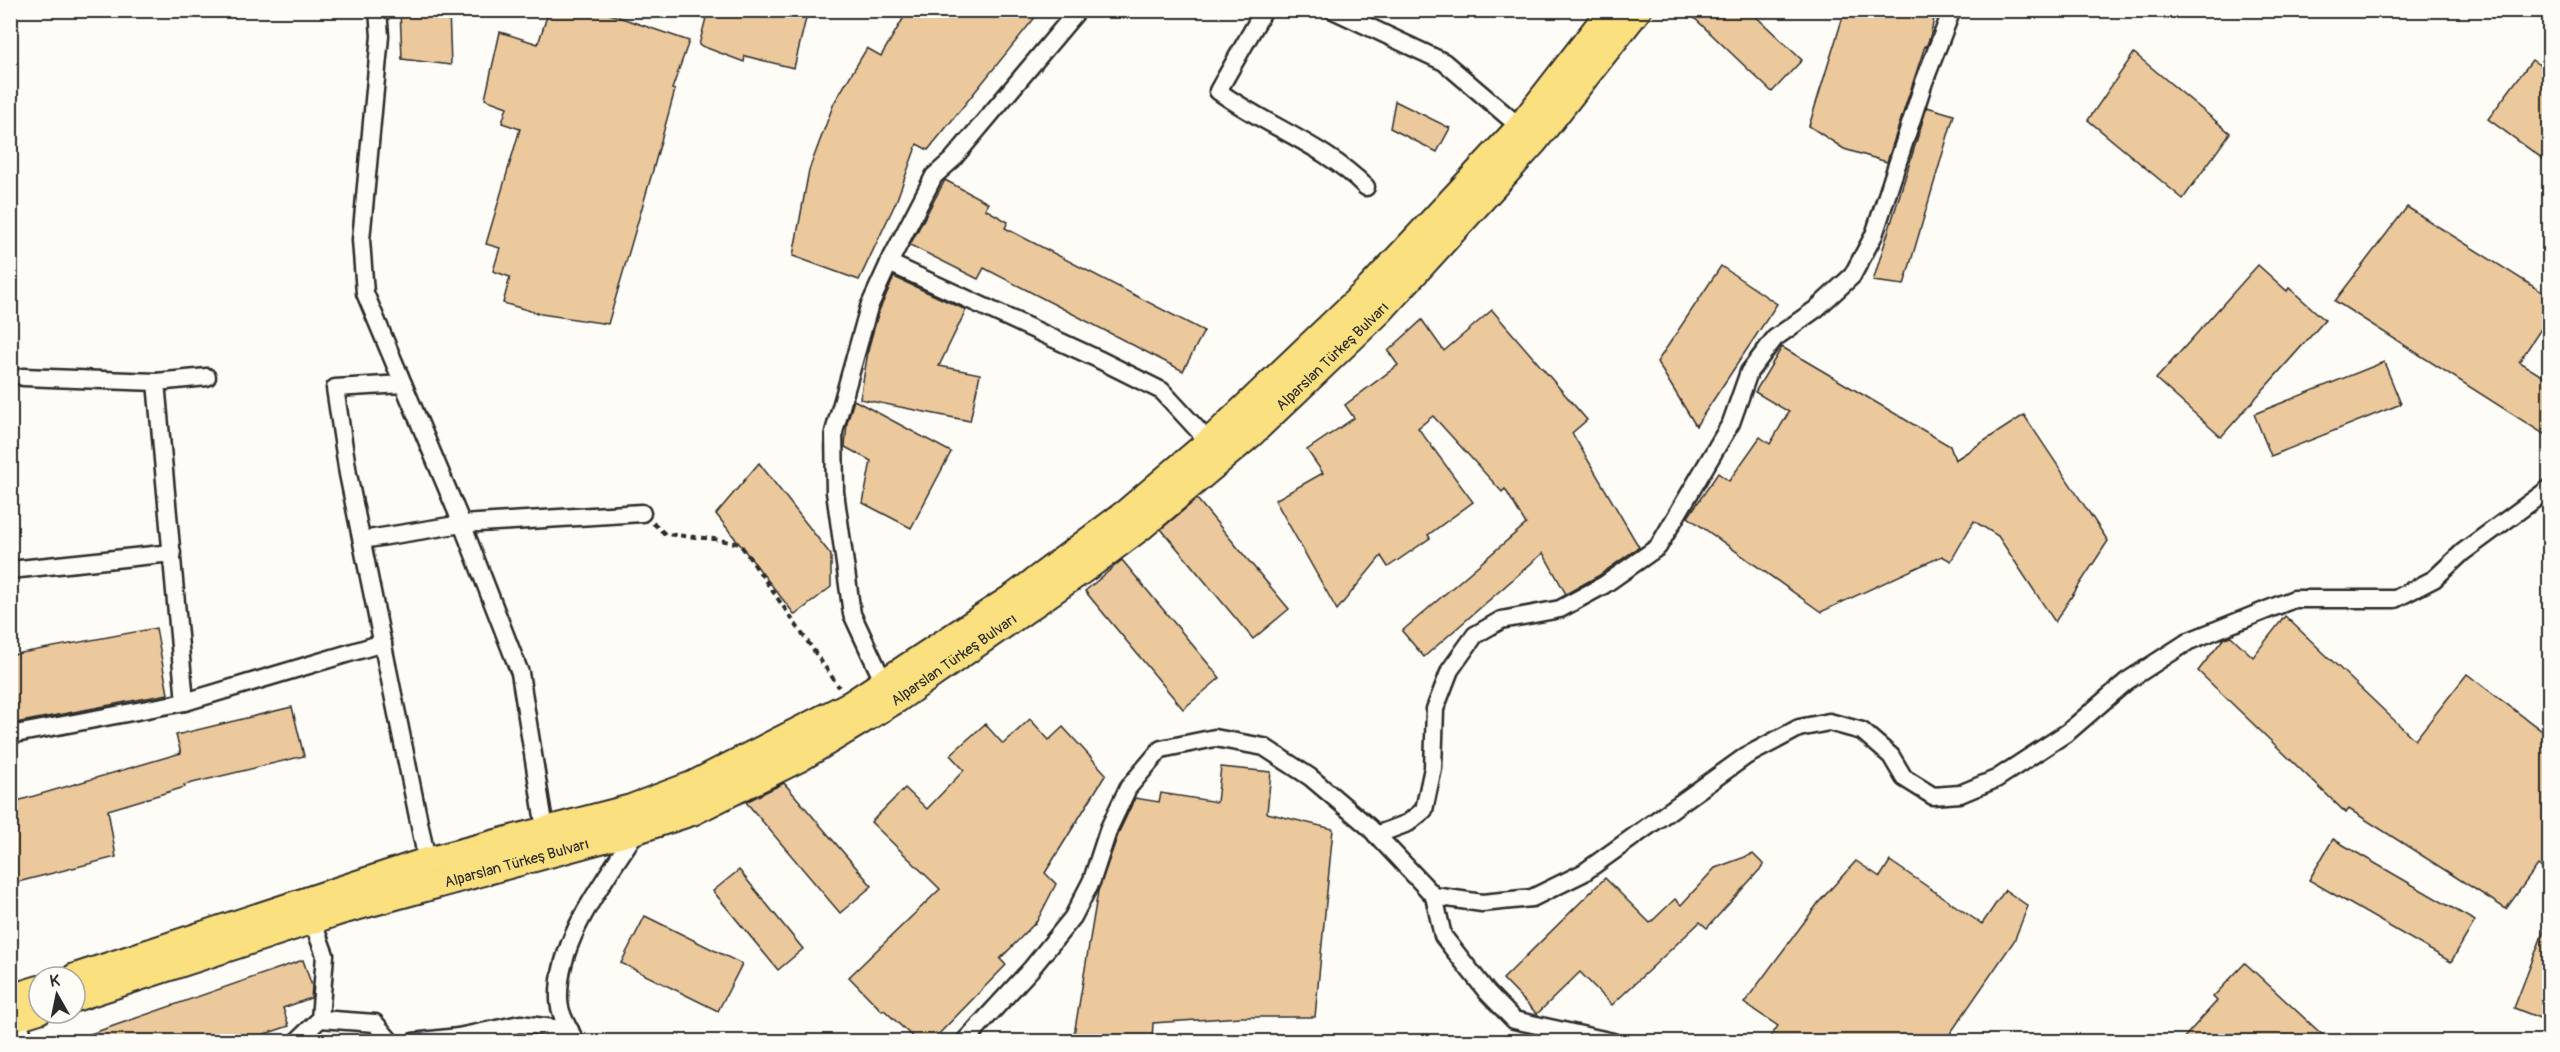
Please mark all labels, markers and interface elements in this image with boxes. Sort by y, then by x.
street label: Alparslan Türkeş Bulvarı [1272,298,1393,415]
street label: Alparslan Türkeş Bulvarı [887,609,1021,710]
street label: Alparslan Türkeş Bulvarı [442,834,591,892]
north arrow [27,965,87,1025]
text: K [48,970,61,992]

